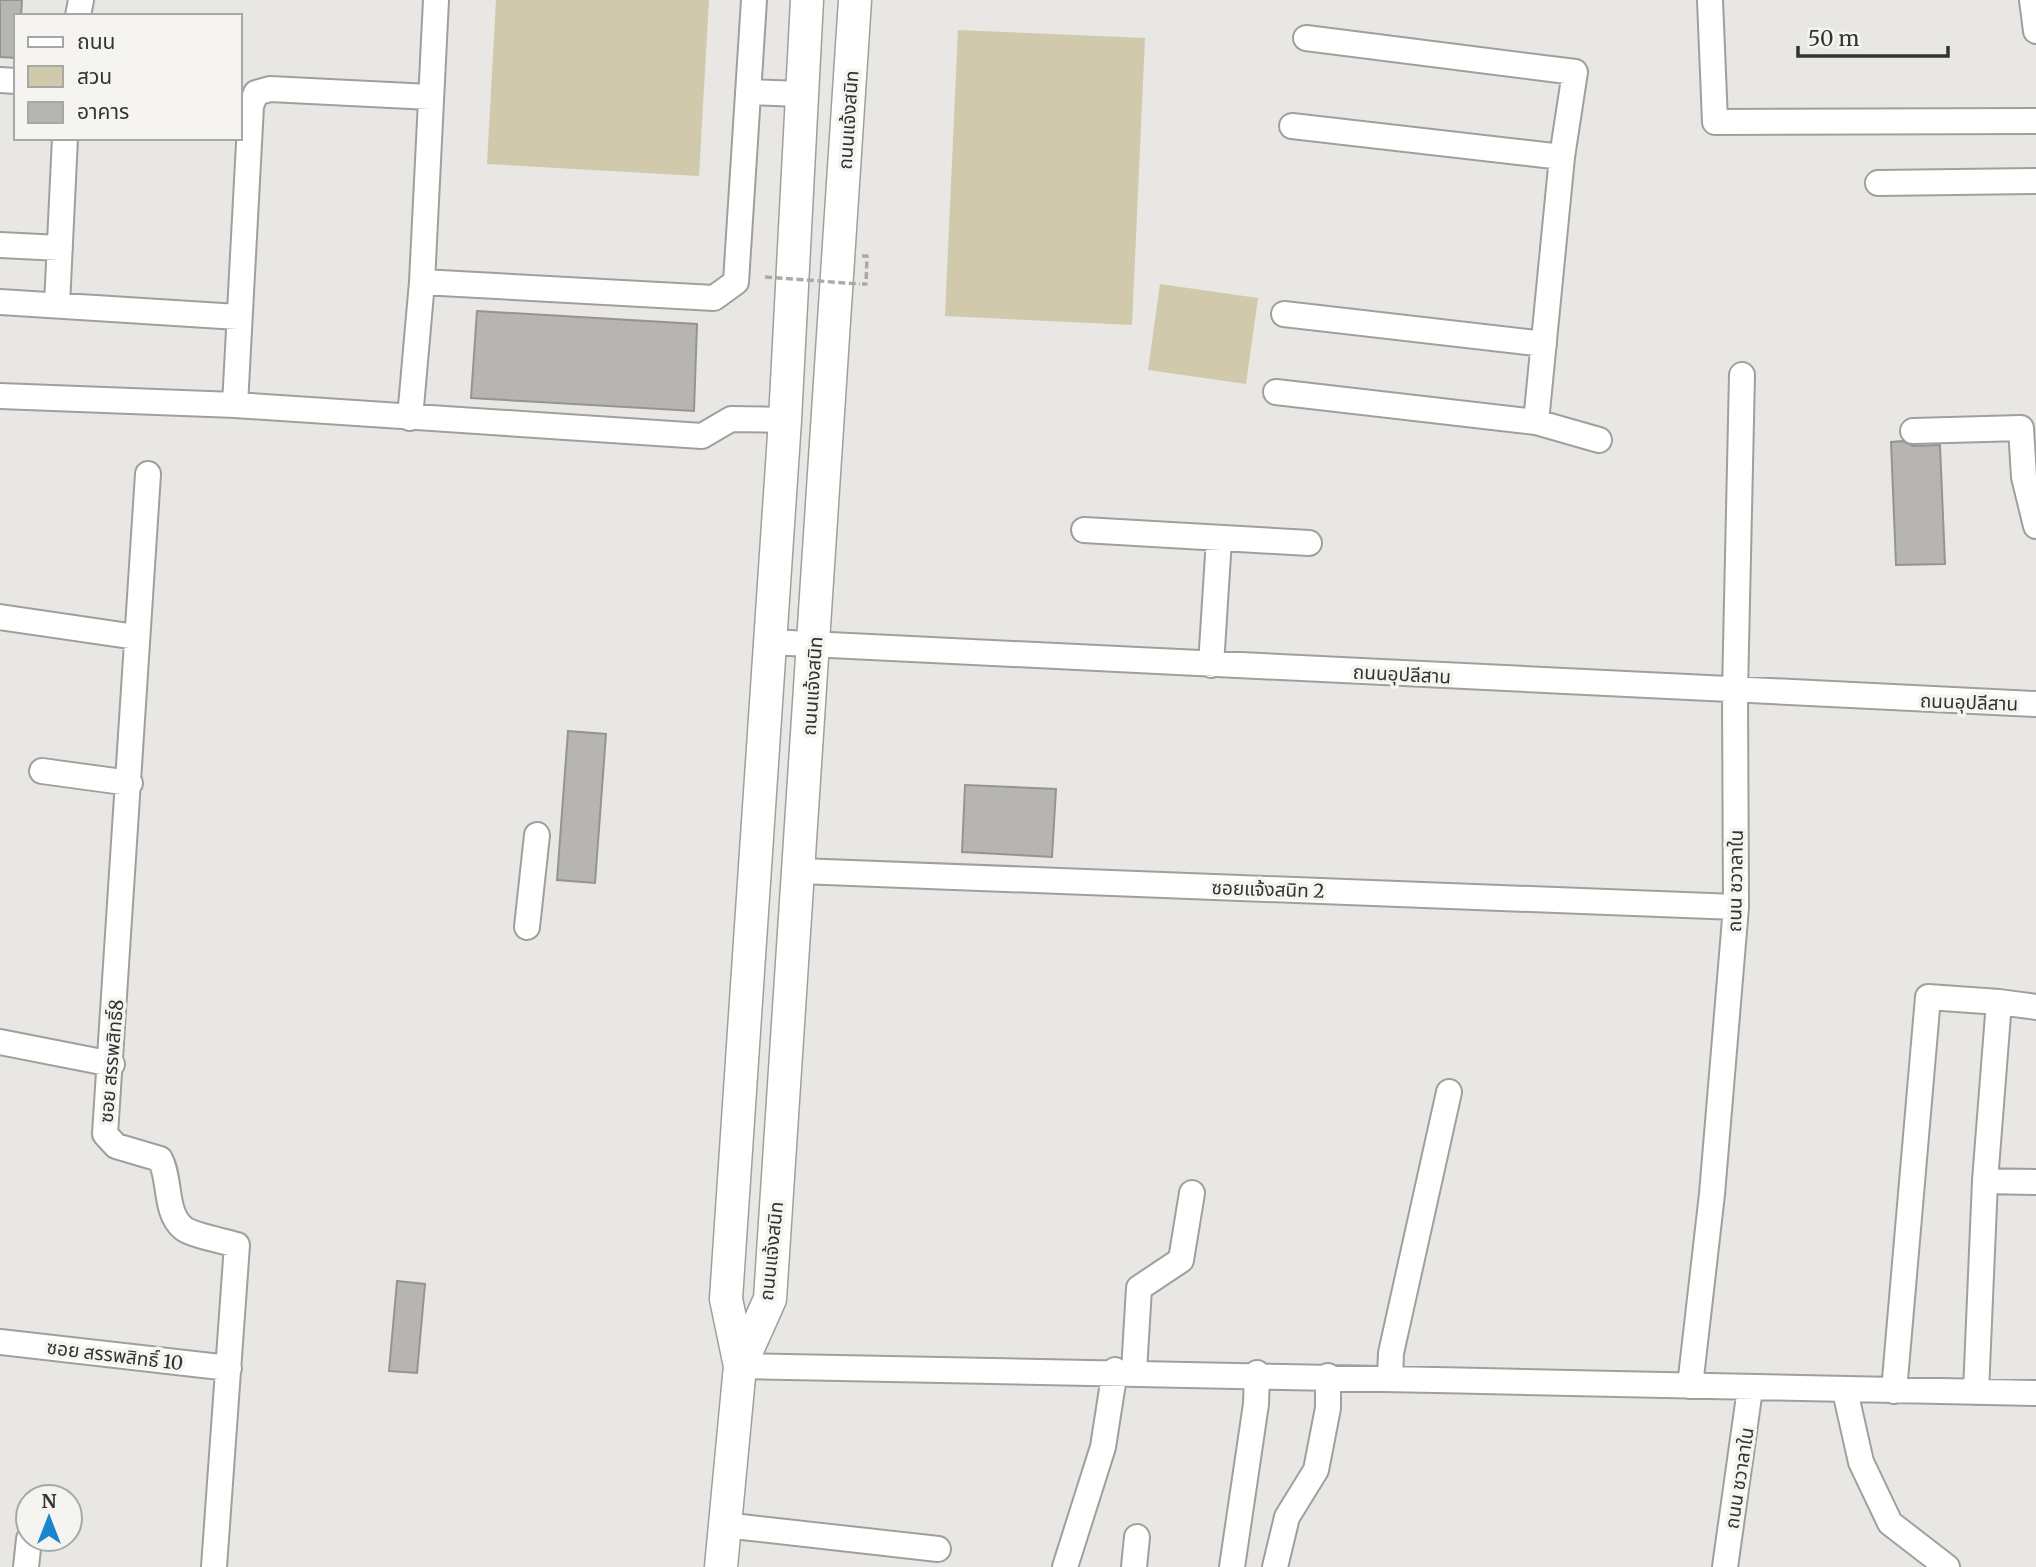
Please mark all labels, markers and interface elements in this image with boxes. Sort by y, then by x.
legend [14,14,242,140]
scale bar [1798,14,1948,58]
text: 50 m [1808,25,1859,52]
text: ถนน [77,28,115,55]
text: สวน [77,63,112,90]
street label: ถนนแจ้งสนิท [833,70,863,170]
text: อาคาร [77,98,129,125]
street label: ถนนแจ้งสนิท [797,636,827,736]
street label: ถนนอุปลีสาน [1352,659,1452,689]
street label: ถนนอุปลีสาน [1920,688,2018,716]
street label: ถนน ชวาลาใน [1722,830,1748,932]
street label: ซอยแจ้งสนิท 2 [1211,875,1325,903]
street label: ซอย สรรพสิทธิ์8 [94,998,128,1124]
street label: ถนนแจ้งสนิท [754,1200,788,1302]
street label: ซอย สรรพสิทธิ์ 10 [45,1335,185,1375]
street label: ถนน ชวาลาใน [1719,1426,1759,1530]
north arrow [14,1483,84,1553]
text: N [41,1489,57,1513]

